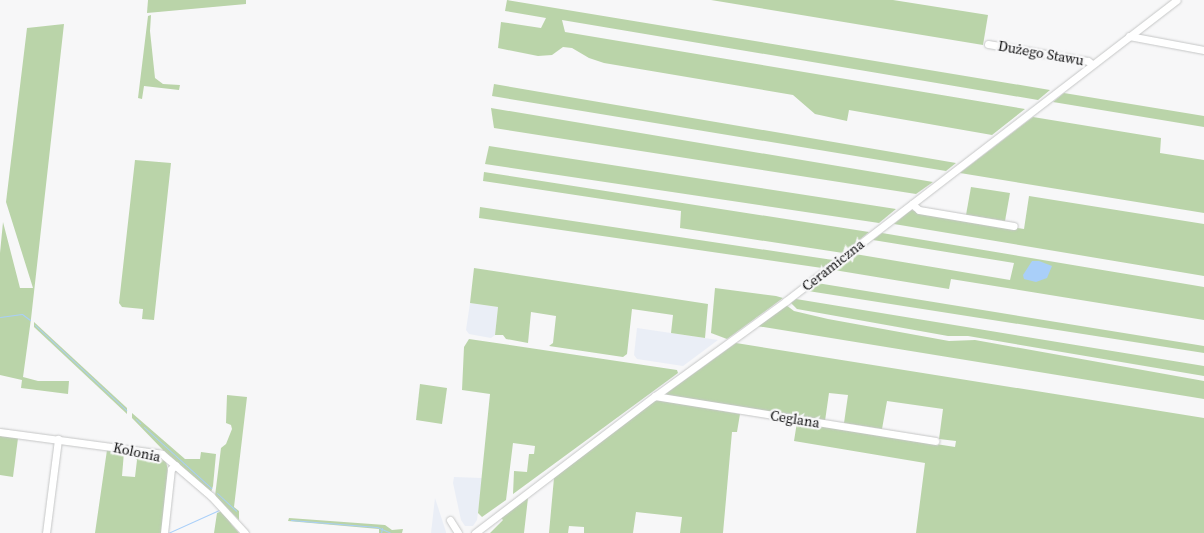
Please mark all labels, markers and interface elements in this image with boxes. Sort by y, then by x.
street label: Dużego Stawu [997,37,1085,69]
street label: Ceramiczna [799,235,867,295]
street label: Ceglana [769,407,821,431]
street label: Kolonia [112,439,162,465]

